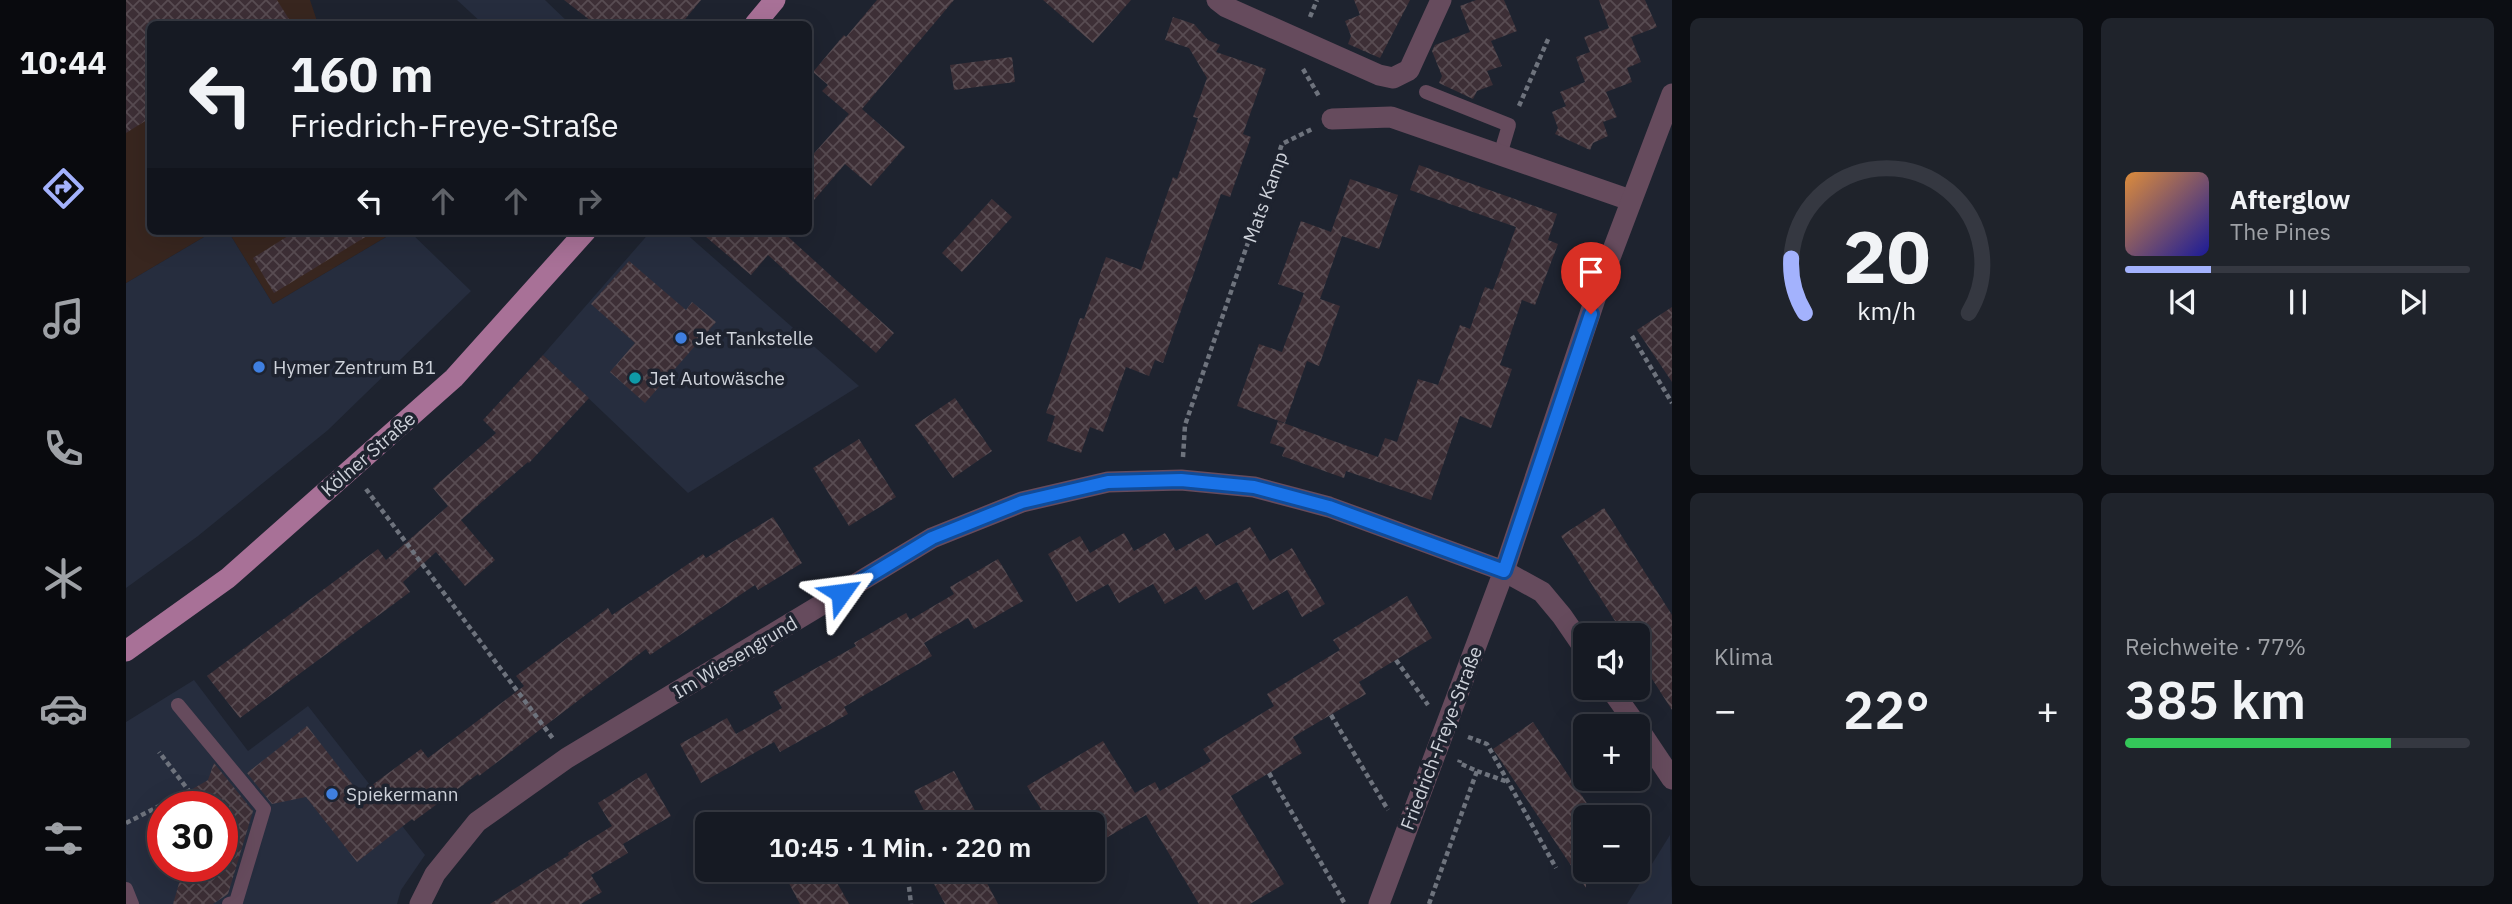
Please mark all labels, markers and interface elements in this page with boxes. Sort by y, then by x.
text: 10:44 [19,41,107,83]
text: 160 m [290,42,434,105]
icon: left [175,49,266,140]
text: Friedrich-Freye-Straße [290,104,619,146]
street label: Mats Kamp [1237,148,1293,246]
icon: directions [39,164,88,213]
icon: left [351,182,389,220]
icon: ahead [424,182,462,220]
icon: ahead [497,182,535,220]
icon: right [570,182,608,220]
text: Afterglow [2230,182,2350,216]
text: 20 [1843,208,1930,303]
text: The Pines [2230,216,2331,246]
pin [1561,242,1621,314]
icon: arrive [1572,253,1610,291]
icon: previous [2164,283,2202,321]
icon: pause [2279,283,2317,321]
icon: next [2394,283,2432,321]
icon: music [39,294,88,343]
text: km/h [1857,294,1916,327]
place label: Jet Tankstelle [695,326,813,350]
marker: Jet Tankstelle [673,330,689,346]
place label: Hymer Zentrum B1 [273,355,436,379]
marker: Hymer Zentrum B1 [251,359,267,375]
place label: Jet Autowäsche [649,366,785,390]
marker: Jet Autowäsche [627,370,643,386]
street label: Kölner Straße [316,406,420,502]
icon: phone [39,424,88,473]
icon: climate [39,554,88,603]
position arrow [804,556,878,630]
street label: Im Wiesengrund [668,610,802,704]
map controls [1573,623,1650,882]
button: sound [1573,623,1650,700]
text: Reichweite · 77% [2125,631,2306,661]
text: Klima [1714,641,1773,671]
street label: Friedrich-Freye-Straße [1395,643,1487,833]
text: 385 km [2125,666,2306,733]
text: 22° [1843,676,1930,743]
icon: car [39,684,88,733]
text: − [1714,685,1737,734]
text: + [2036,685,2059,734]
button: + [1573,714,1650,791]
place label: Spiekermann [346,782,459,806]
marker: Spiekermann [324,786,340,802]
speed limit sign: 30 [147,791,238,882]
button: − [1573,805,1650,882]
icon: filters [39,814,88,863]
text: 10:45 · 1 Min. · 220 m [769,830,1031,864]

